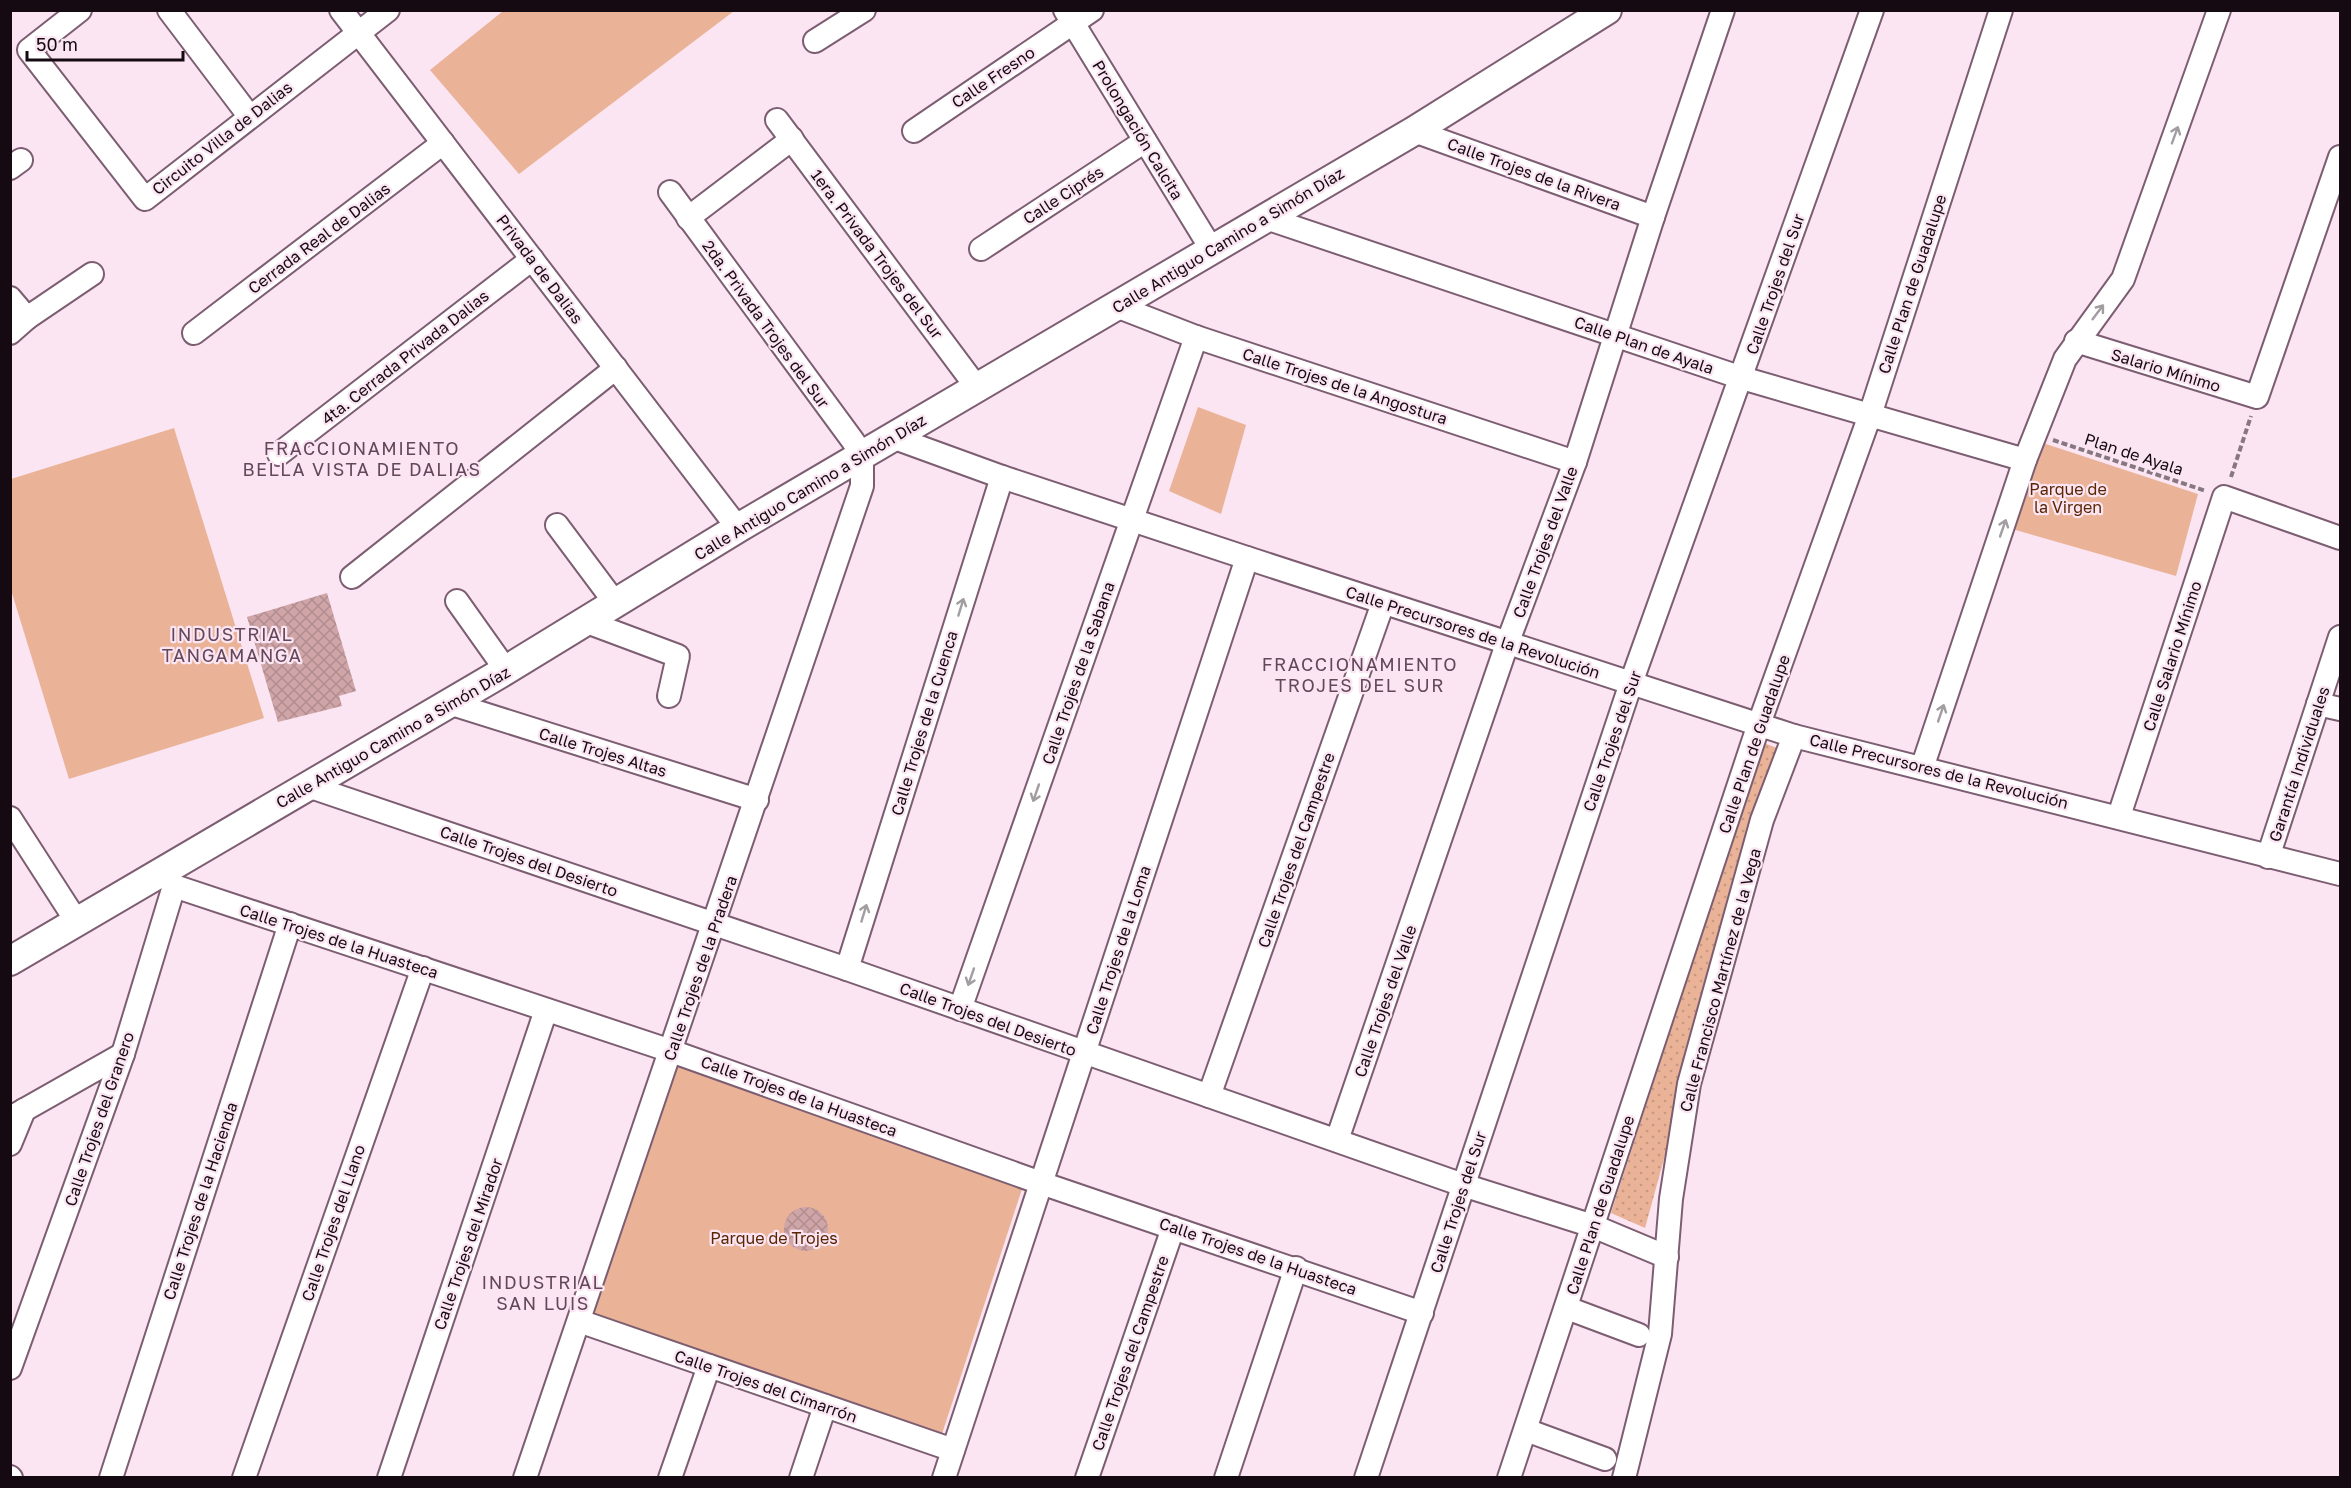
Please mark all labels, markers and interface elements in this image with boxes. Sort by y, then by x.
scale bar [27,24,183,62]
text: 50 m [36,33,78,55]
street label: Calle Fresno [948,42,1038,112]
street label: Prolongación Calcita [1088,57,1188,203]
street label: Circuito Villa de Dalias [148,77,296,199]
one-way arrow [2170,126,2181,145]
street label: Calle Trojes de la Rivera [1445,133,1623,215]
street label: Calle Ciprés [1019,162,1107,228]
street label: Calle Antiguo Camino a Simón Díaz [1108,163,1348,317]
street label: 1era. Privada Trojes del Sur [807,165,947,343]
street label: Cerrada Real de Dalias [244,178,394,298]
street label: Calle Plan de Guadalupe [1873,192,1951,376]
street label: Privada de Dalias [492,210,588,328]
street label: Calle Trojes del Sur [1741,211,1809,357]
street label: 2da. Privada Trojes del Sur [698,236,834,412]
street label: 4ta. Cerrada Privada Dalias [317,285,493,429]
one-way arrow [2092,305,2104,321]
street label: Calle Plan de Ayala [1572,312,1716,378]
street label: Calle Trojes de la Angostura [1240,343,1450,429]
street label: Salario Mínimo [2109,344,2223,396]
street label: Calle Antiguo Camino a Simón Díaz [690,410,930,564]
street label: Plan de Ayala [2082,429,2186,479]
district label: FRACCIONAMIENTO BELLA VISTA DE DALIAS [242,437,482,480]
street label: Calle Trojes del Valle [1508,463,1582,621]
park label: Parque de la Virgen [2029,479,2107,517]
one-way arrow [1998,519,2009,538]
street label: Calle Salario Mínimo [2138,578,2206,734]
street label: Calle Trojes de la Sabana [1037,579,1119,767]
street label: Calle Precursores de la Revolución [1343,581,1603,683]
one-way arrow [956,598,967,617]
district label: INDUSTRIAL TANGAMANGA [162,623,302,666]
street label: Calle Trojes de la Cuenca [886,628,962,818]
street label: Calle Plan de Guadalupe [1714,652,1794,836]
district label: FRACCIONAMIENTO TROJES DEL SUR [1262,653,1458,696]
street label: Calle Antiguo Camino a Simón Díaz [272,662,514,812]
street label: Calle Trojes del Sur [1578,668,1646,814]
street label: Garantía Individuales [2264,684,2334,844]
one-way arrow [1936,703,1947,722]
street label: Calle Trojes Altas [537,723,669,781]
street label: Calle Precursores de la Revolución [1807,729,2071,813]
street label: Calle Trojes del Campestre [1253,750,1339,950]
one-way arrow [1029,783,1040,802]
street label: Calle Trojes del Desierto [437,821,621,901]
street label: Calle Francisco Martínez de la Vega [1675,846,1765,1114]
street label: Calle Trojes de la Loma [1081,863,1155,1037]
street label: Calle Trojes de la Pradera [659,873,741,1063]
street label: Calle Trojes de la Huasteca [237,899,441,983]
one-way arrow [859,904,870,923]
street label: Calle Trojes del Valle [1350,922,1420,1080]
one-way arrow [965,967,976,986]
street label: Calle Trojes del Desierto [897,978,1079,1060]
street label: Calle Trojes del Granero [60,1029,138,1209]
street label: Calle Trojes de la Huasteca [698,1051,900,1141]
street label: Calle Trojes de la Hacienda [159,1099,241,1303]
street label: Calle Plan de Guadalupe [1561,1113,1639,1297]
street label: Calle Trojes del Sur [1426,1129,1490,1275]
street label: Calle Trojes del Llano [297,1142,369,1304]
street label: Calle Trojes del Mirador [429,1155,507,1333]
street label: Calle Trojes de la Huasteca [1157,1213,1359,1299]
park label: Parque de Trojes [710,1228,838,1248]
street label: Calle Trojes del Campestre [1087,1253,1173,1453]
district label: INDUSTRIAL SAN LUIS [482,1271,604,1314]
street label: Calle Trojes del Cimarrón [672,1345,860,1427]

